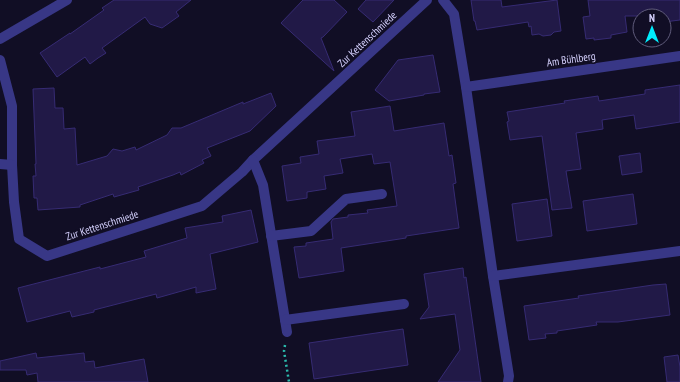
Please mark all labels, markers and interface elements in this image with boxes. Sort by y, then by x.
street label: Zur Kettenschmiede [335,8,400,70]
north arrow [632,8,672,48]
text: N [649,11,655,25]
street label: Am Bühlberg [546,49,597,69]
street label: Zur Kettenschmiede [64,207,141,243]

